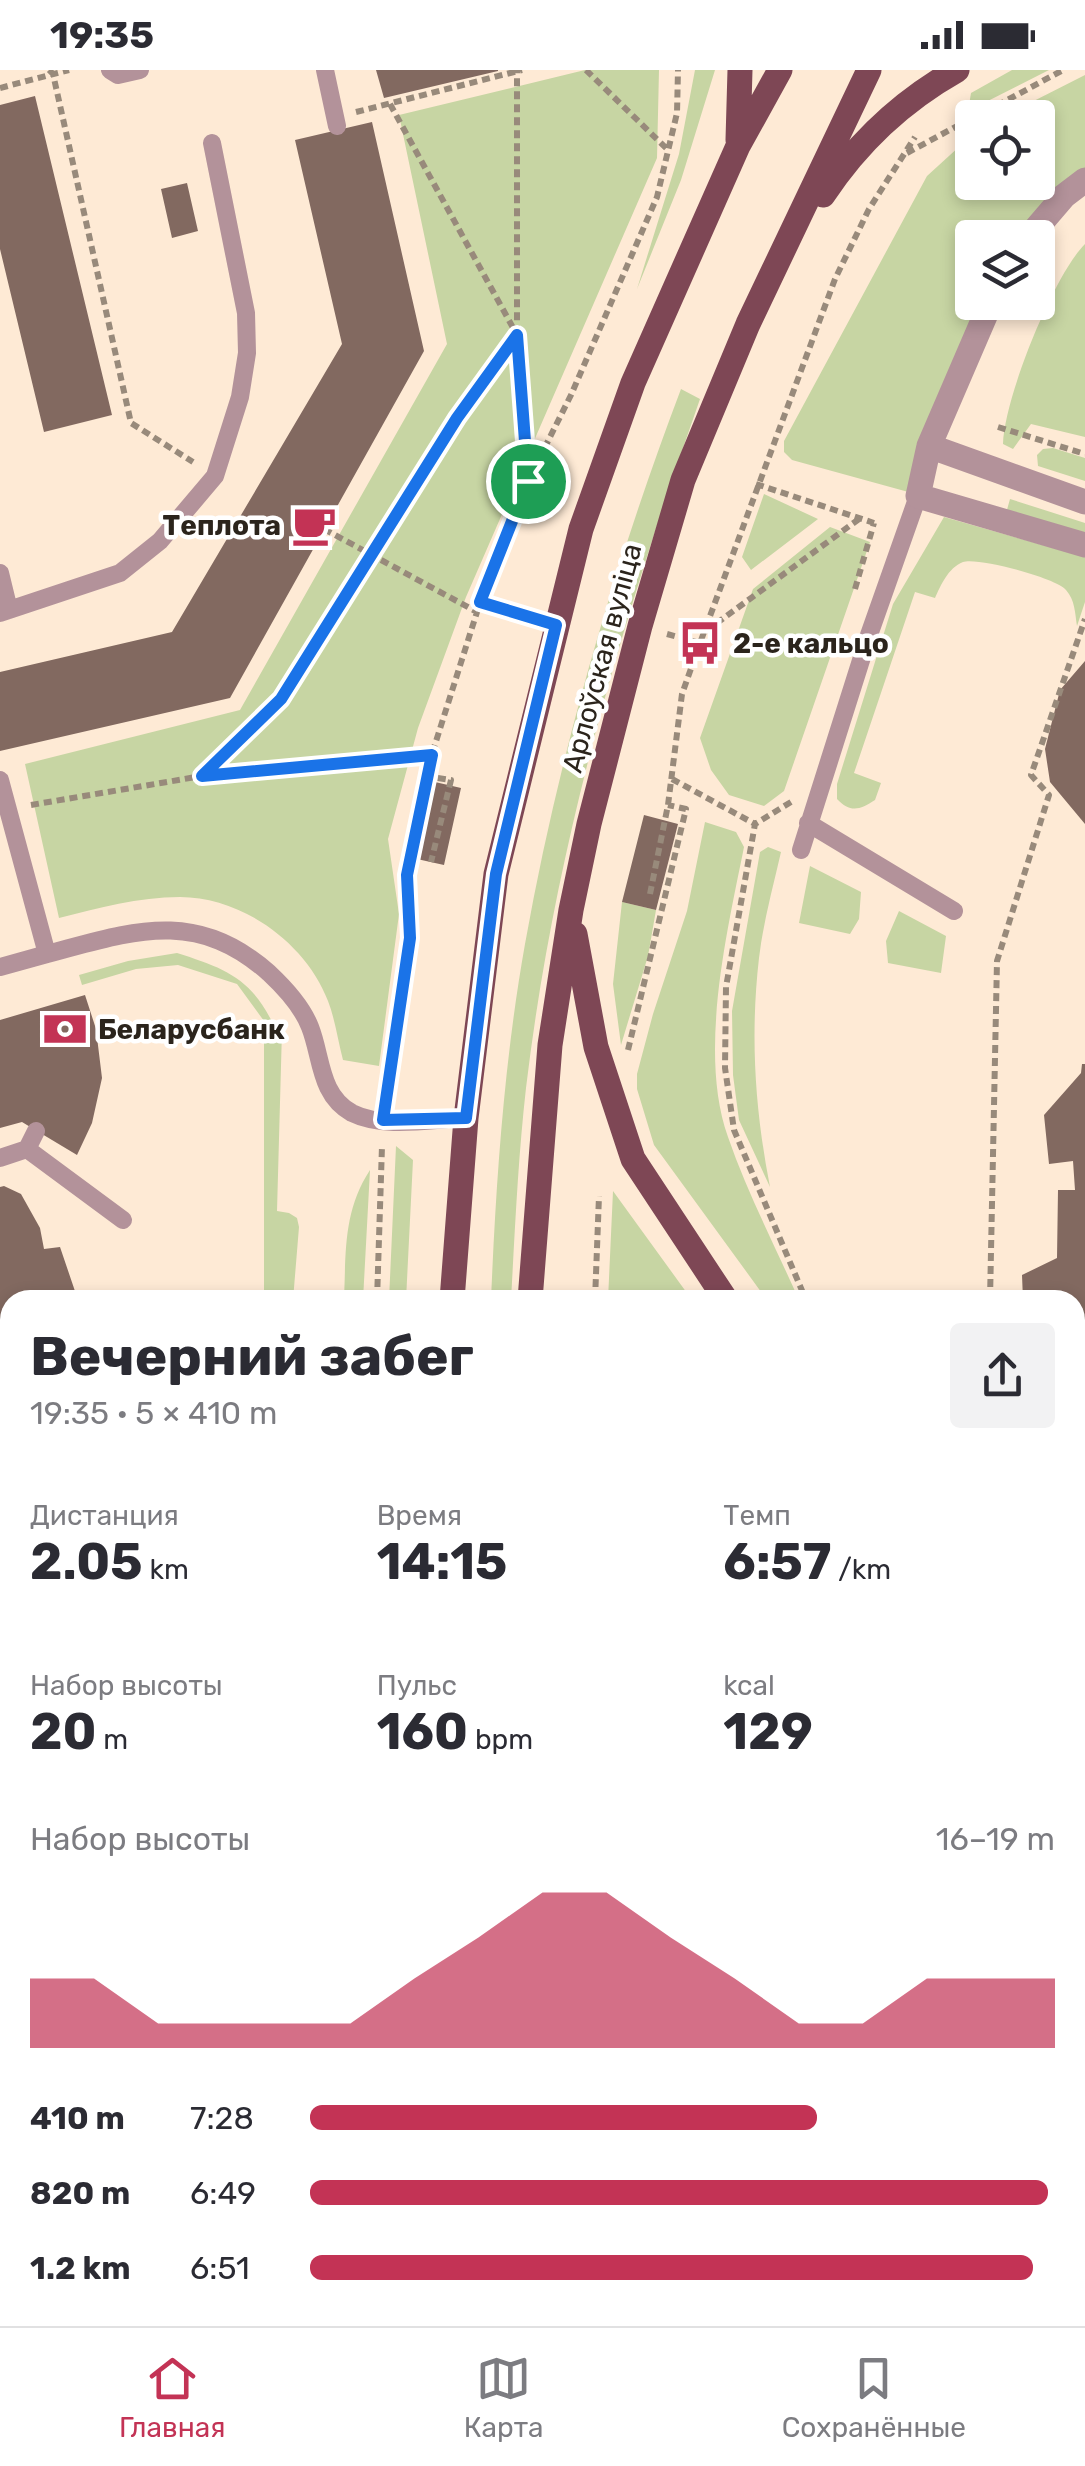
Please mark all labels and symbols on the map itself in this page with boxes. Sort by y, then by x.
pin [486,439,571,524]
cafe icon: Теплота [290,501,338,549]
place label: Теплота [163,509,281,542]
street label: Арлоўская вуліца [556,540,648,776]
bus stop icon: 2-е кальцо [676,619,724,667]
place label: 2-е кальцо [733,627,889,660]
bank icon: Беларусбанк [41,1005,89,1053]
place label: Беларусбанк [98,1013,285,1046]

